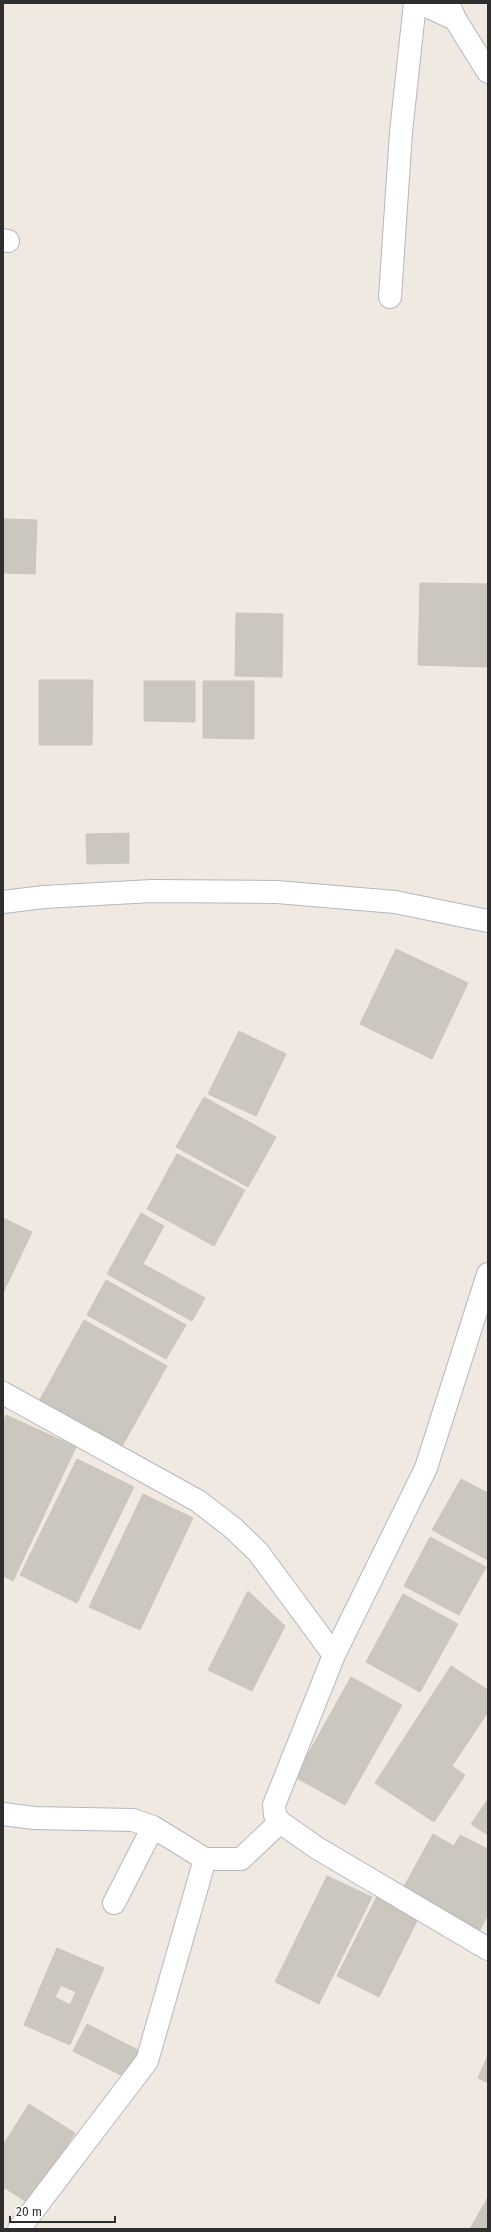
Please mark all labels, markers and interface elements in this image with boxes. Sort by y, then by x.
scale bar [10,2198,115,2224]
text: 20 m [16,2205,42,2219]

